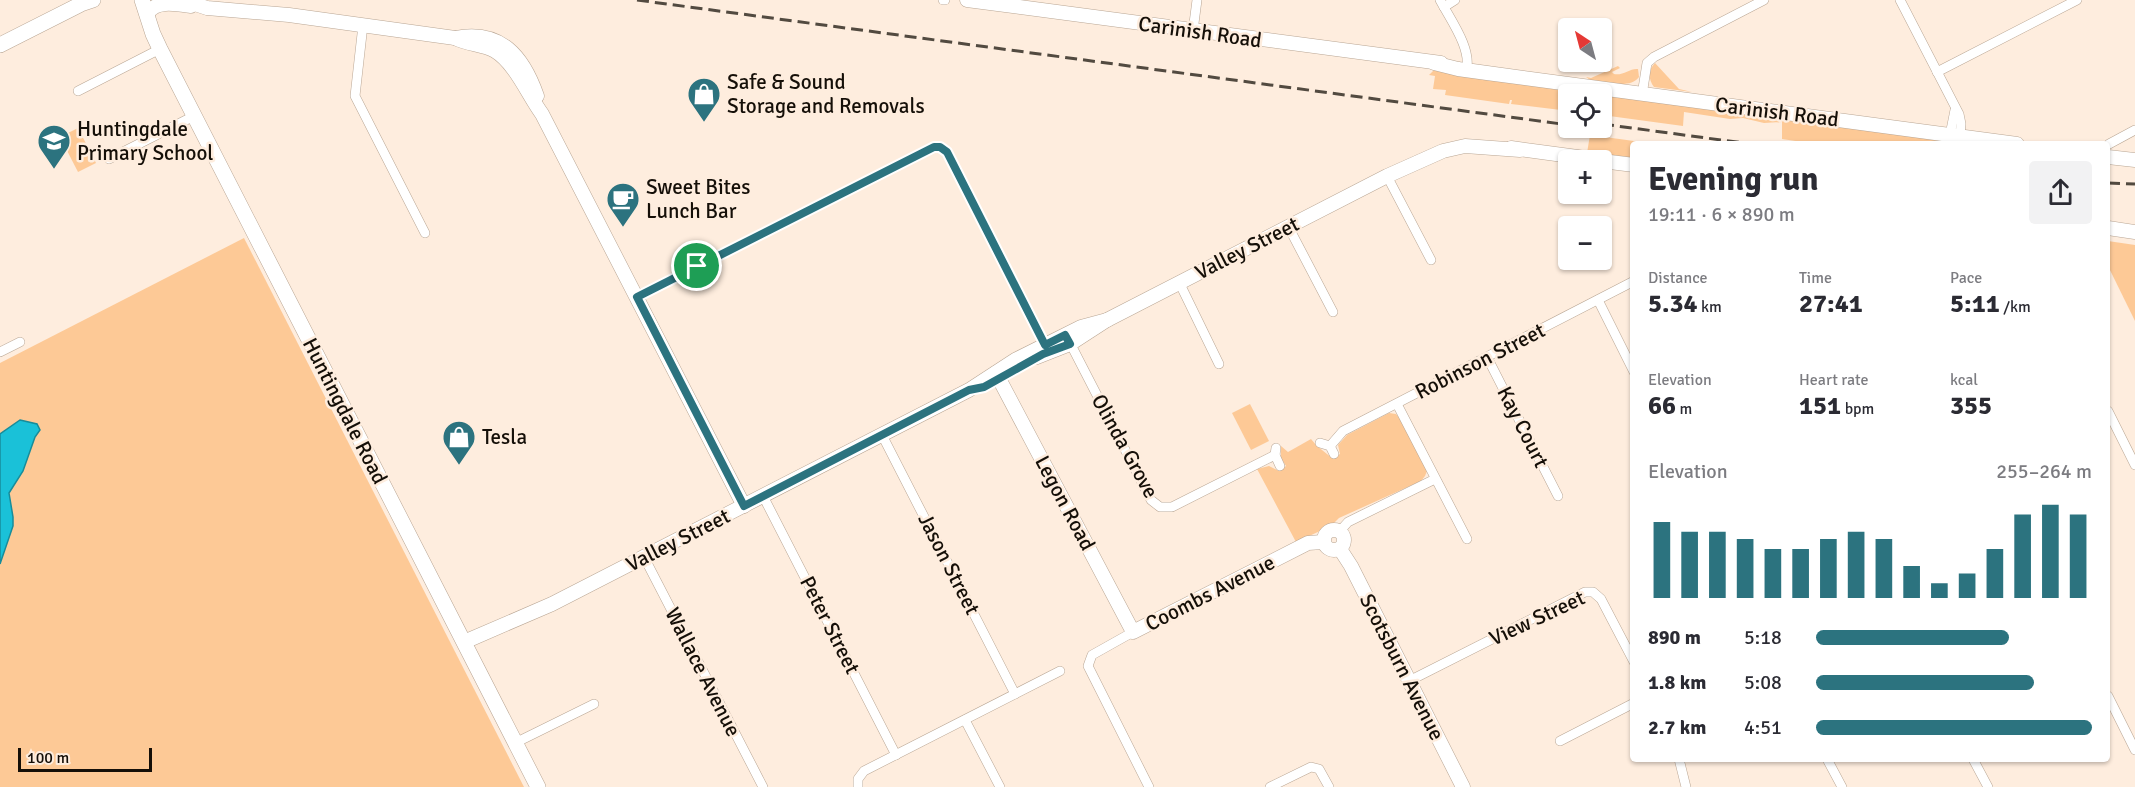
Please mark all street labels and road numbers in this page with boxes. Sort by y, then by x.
street label: Carinish Road [1137,10,1263,54]
street label: Carinish Road [1714,92,1840,132]
street label: Valley Street [1191,211,1303,285]
street label: Robinson Street [1411,317,1549,405]
street label: Huntingdale Road [297,334,393,488]
street label: Kay Court [1491,382,1555,472]
street label: Olinda Grove [1086,390,1164,502]
street label: Legon Road [1029,451,1101,555]
street label: Valley Street [622,503,734,577]
street label: Jason Street [912,509,986,619]
street label: Coombs Avenue [1141,549,1279,637]
street label: Peter Street [794,572,866,678]
street label: View Street [1485,585,1589,651]
street label: Scotsburn Avenue [1354,589,1450,745]
street label: Wallace Avenue [659,603,747,741]

